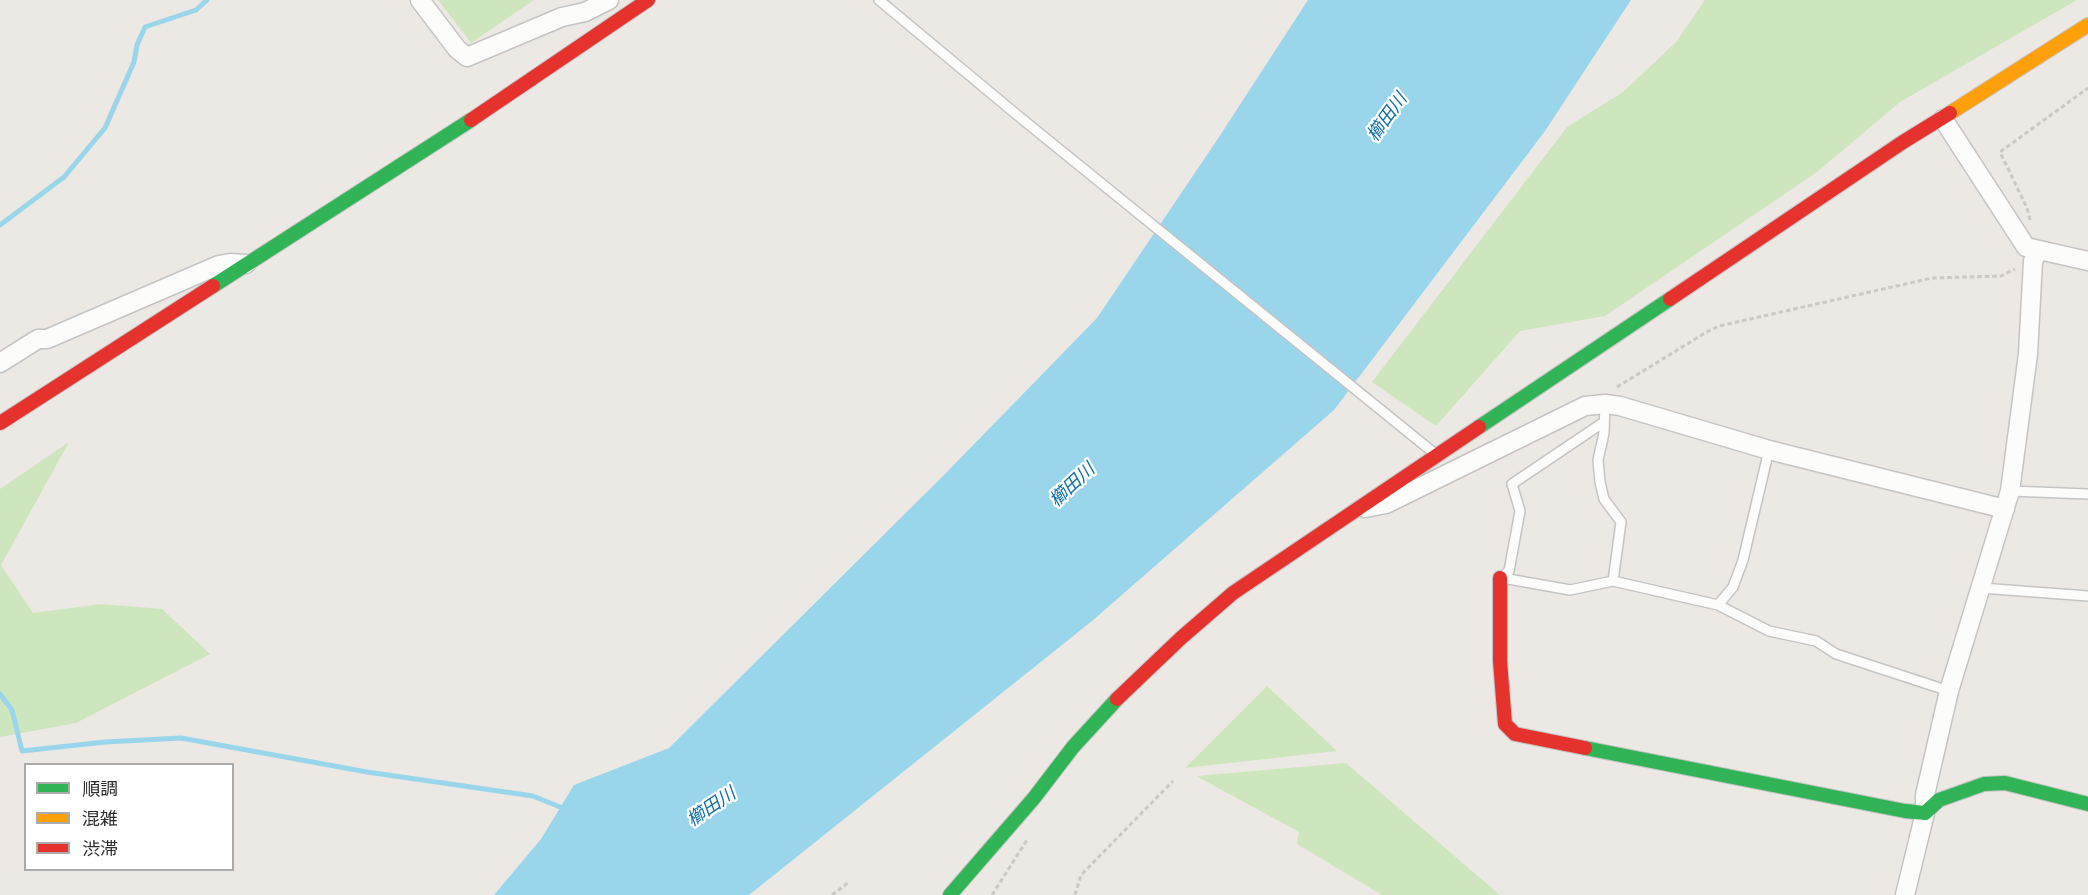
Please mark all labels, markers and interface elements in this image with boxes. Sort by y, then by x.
water label: 櫛田川 [1363,90,1413,146]
water label: 櫛田川 [1046,460,1100,512]
legend [24,763,234,871]
text: 順調 [82,776,118,802]
water label: 櫛田川 [684,784,740,832]
text: 混雑 [82,806,118,832]
text: 渋滞 [82,836,118,862]

